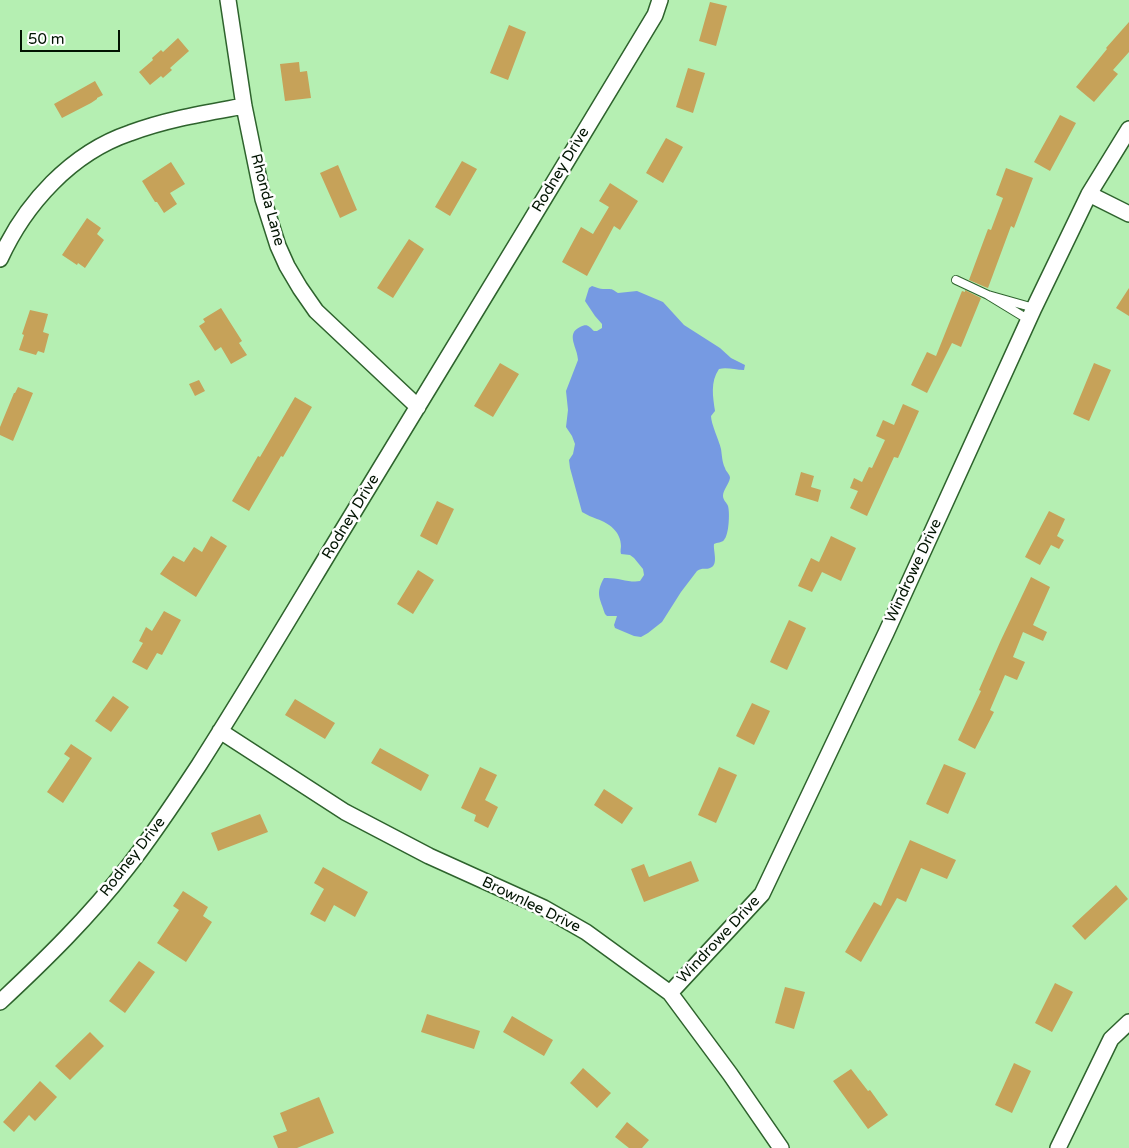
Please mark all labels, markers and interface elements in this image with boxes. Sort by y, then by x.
scale bar [22,20,122,52]
text: 50 m [28,30,65,48]
street label: Rodney Drive [529,124,593,216]
street label: Rhonda Lane [246,152,288,248]
street label: Rodney Drive [319,471,383,563]
street label: Windrowe Drive [882,516,946,626]
street label: Rodney Drive [96,814,170,900]
street label: Brownlee Drive [479,873,583,937]
street label: Windrowe Drive [674,893,764,987]

